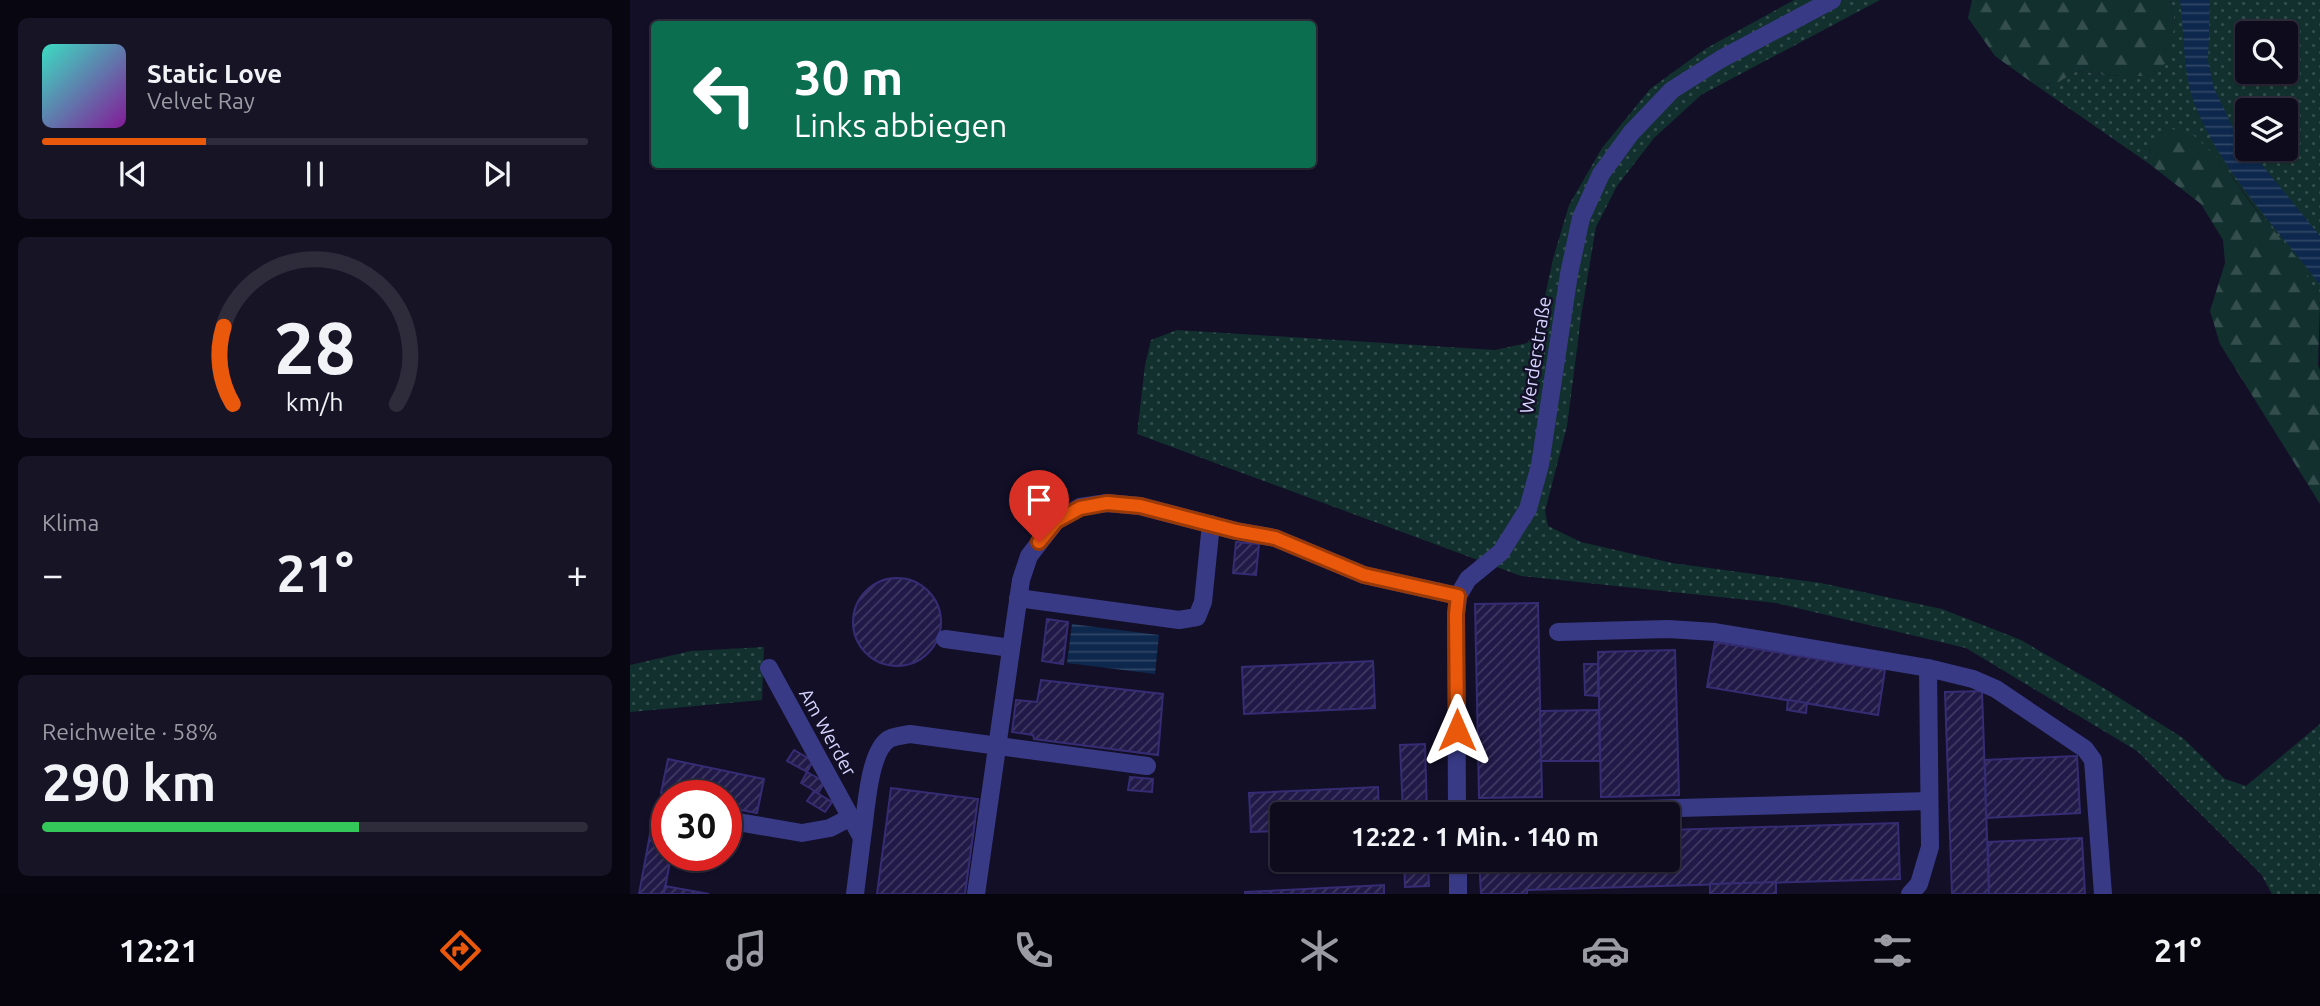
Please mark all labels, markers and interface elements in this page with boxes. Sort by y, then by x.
map controls [2235,21,2298,161]
button: search [2235,21,2298,84]
icon: left [679,49,770,140]
text: 30 m [794,49,903,104]
text: Static Love [147,59,282,88]
text: Velvet Ray [147,88,255,113]
button: layers [2235,98,2298,161]
text: Links abbiegen [794,107,1007,143]
icon: previous [114,155,152,193]
icon: pause [296,155,334,193]
icon: next [478,155,516,193]
street label: Werderstraße [1515,295,1555,415]
text: 28 [274,306,356,388]
text: km/h [286,387,344,415]
pin [1009,470,1069,542]
icon: arrive [1020,481,1058,519]
text: Klima [42,510,99,535]
text: 21° [276,544,354,602]
text: − [42,553,63,595]
text: + [567,553,588,595]
street label: Am Werder [795,684,861,780]
position arrow [1420,693,1494,767]
text: Reichweite · 58% [42,719,218,744]
text: 290 km [42,753,216,811]
speed limit sign: 30 [651,780,742,871]
text: 12:22 · 1 Min. · 140 m [1351,822,1599,851]
icon: directions [436,926,485,975]
icon: music [722,926,771,975]
icon: phone [1009,926,1058,975]
icon: climate [1295,926,1344,975]
icon: car [1581,926,1630,975]
icon: filters [1868,926,1917,975]
text: 12:21 [119,932,199,968]
text: 21° [2154,932,2201,968]

